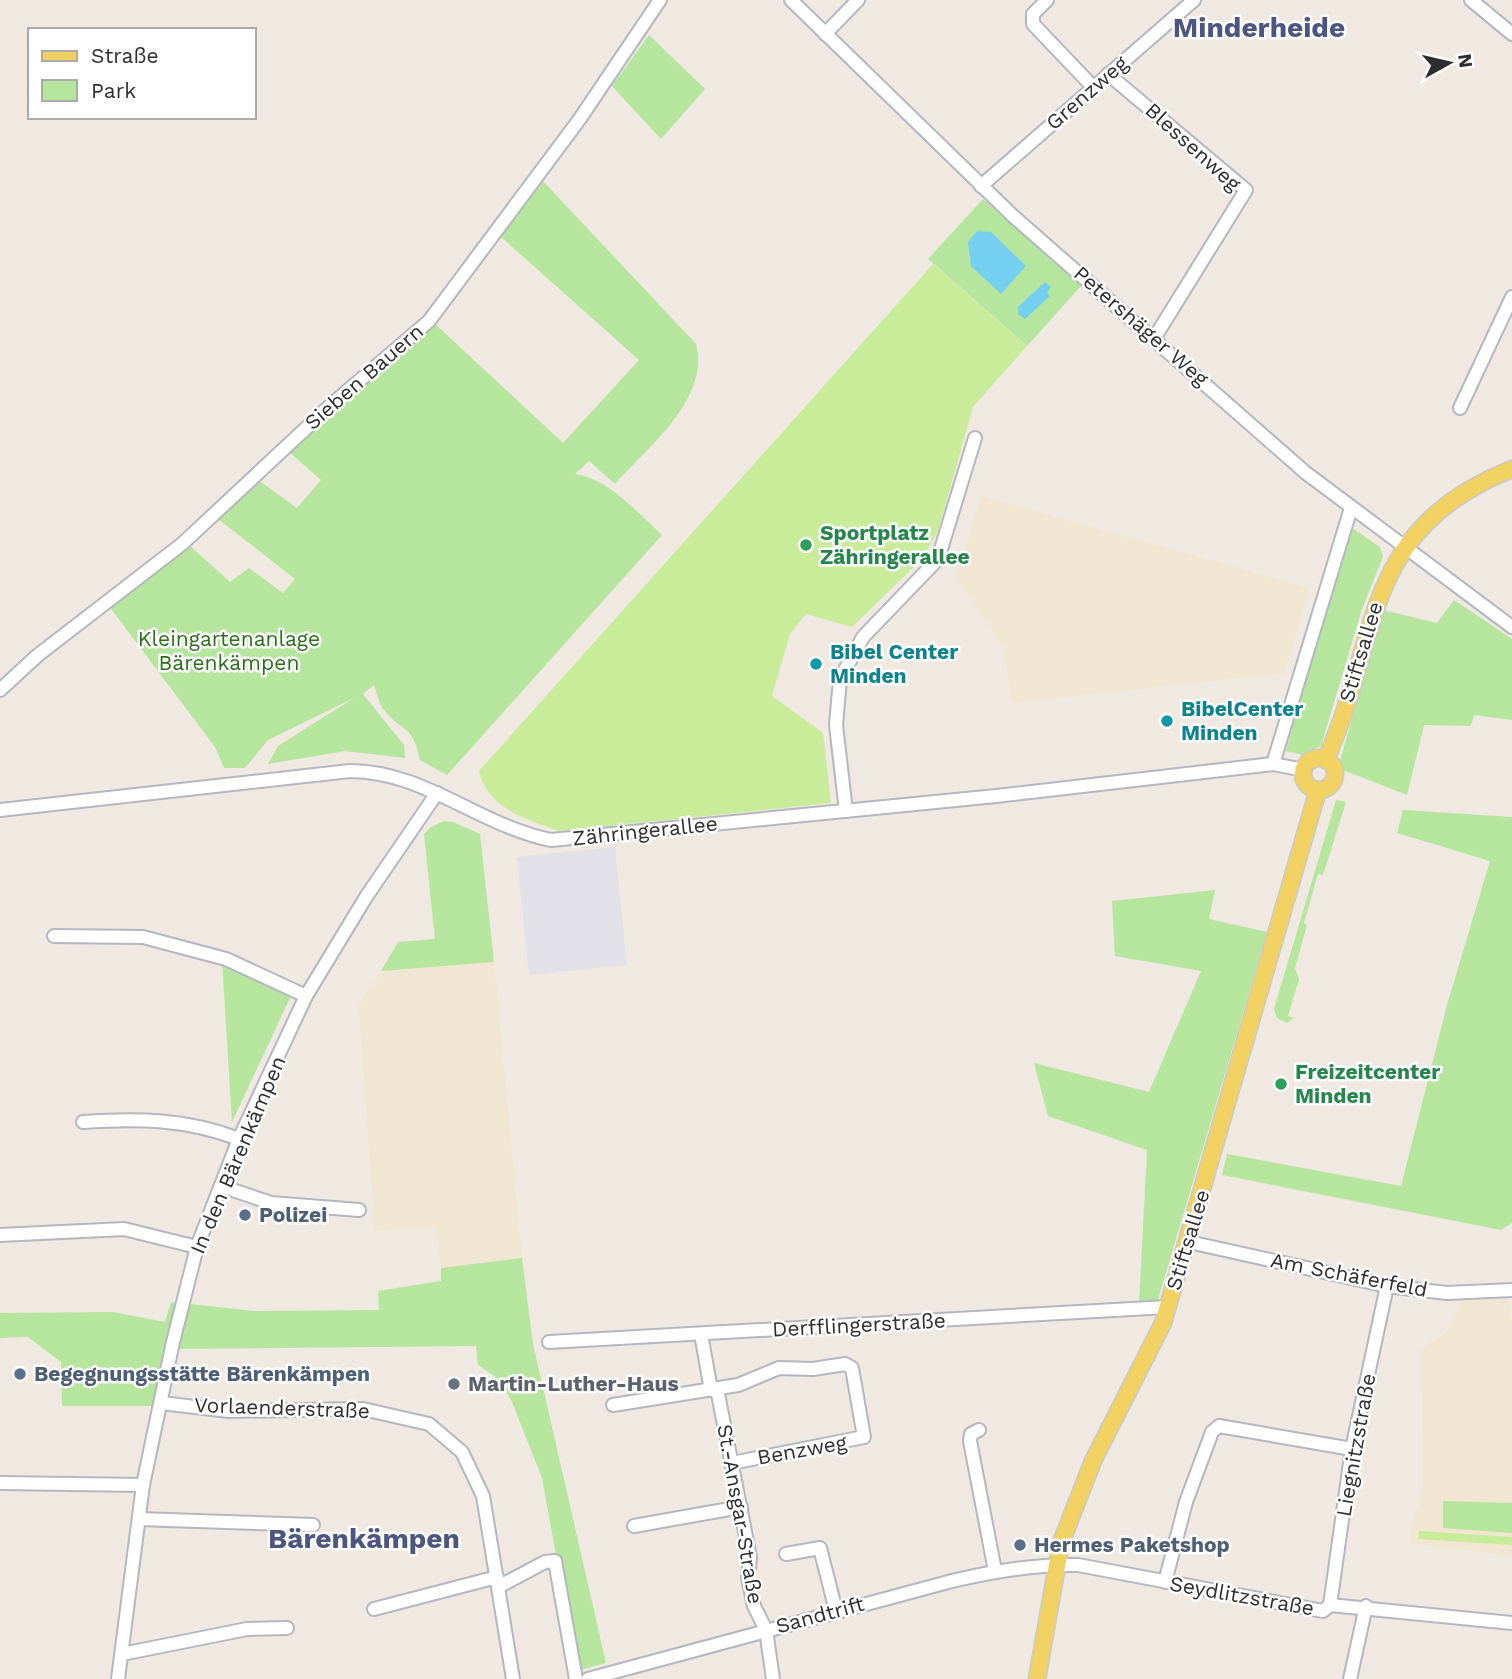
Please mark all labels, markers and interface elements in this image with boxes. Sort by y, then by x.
district label: Minderheide [1173,11,1345,44]
legend [28,28,256,119]
north arrow [1414,28,1484,98]
text: Straße [91,43,159,68]
street label: Grenzweg [1041,50,1133,135]
text: N [1453,52,1478,69]
text: Park [91,78,136,103]
street label: Blessenweg [1140,97,1247,197]
street label: Petershäger Weg [1069,260,1214,391]
street label: Sieben Bauern [299,318,428,435]
place label: Sportplatz Zähringerallee [820,520,970,569]
marker: Sportplatz Zähringerallee [798,537,814,553]
street label: Stiftsallee [1333,599,1388,705]
park label: Kleingartenanlage Bärenkämpen [138,626,320,675]
place label: Bibel Center Minden [830,639,958,688]
marker: Bibel Center Minden [808,656,824,672]
place label: BibelCenter Minden [1181,696,1303,745]
marker: BibelCenter Minden [1159,713,1175,729]
street label: Zähringerallee [571,810,719,851]
street label: In den Bärenkämpen [185,1052,291,1258]
place label: Freizeitcenter Minden [1295,1059,1440,1108]
marker: Freizeitcenter Minden [1273,1076,1289,1092]
street label: Stiftsallee [1160,1187,1215,1293]
place label: Polizei [259,1202,327,1227]
marker: Polizei [237,1207,253,1223]
street label: Am Schäferfeld [1268,1247,1430,1302]
street label: Derfflingerstraße [772,1307,946,1342]
place label: Begegnungsstätte Bärenkämpen [34,1361,370,1386]
marker: Begegnungsstätte Bärenkämpen [12,1366,28,1382]
place label: Martin-Luther-Haus [468,1371,679,1396]
street label: Liegnitzstraße [1331,1371,1380,1519]
marker: Martin-Luther-Haus [446,1376,462,1392]
street label: Vorlaenderstraße [194,1392,370,1423]
street label: St.-Ansgar-Straße [712,1422,769,1606]
street label: Benzweg [755,1429,849,1470]
district label: Bärenkämpen [268,1522,460,1555]
place label: Hermes Paketshop [1034,1532,1230,1557]
marker: Hermes Paketshop [1012,1537,1028,1553]
street label: Seydlitzstraße [1168,1571,1316,1621]
street label: Sandtrift [773,1591,867,1638]

